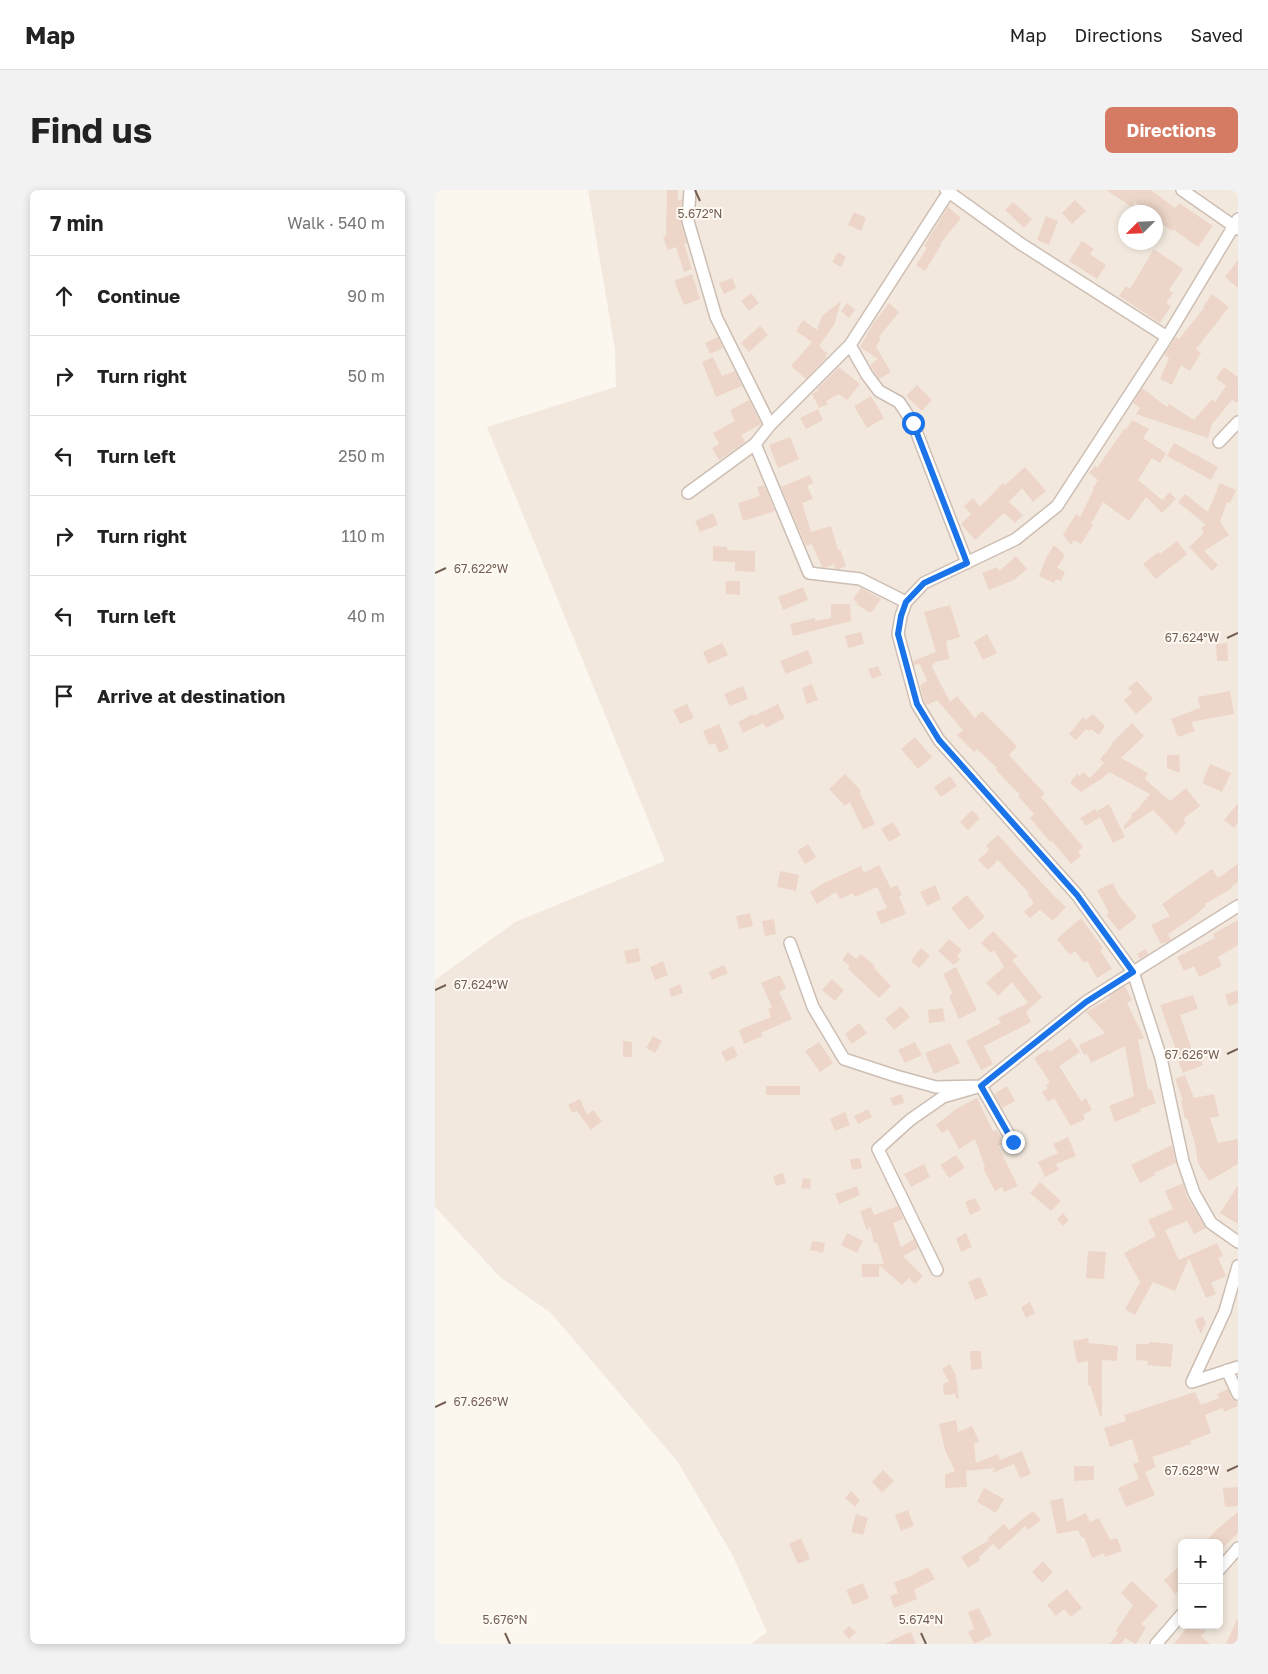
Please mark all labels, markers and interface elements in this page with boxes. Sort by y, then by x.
text: Map [25,20,75,49]
text: Map [1010,24,1046,46]
text: Directions [1074,24,1162,46]
text: Saved [1190,24,1243,46]
button: Directions [1105,107,1238,153]
text: Find us [30,109,152,151]
north arrow [1118,205,1163,250]
text: 5.672°N [678,206,722,221]
text: 7 min [50,210,104,236]
text: Walk · 540 m [287,213,385,233]
icon: ahead [50,282,78,310]
text: Continue [97,284,180,307]
text: 90 m [347,286,385,306]
icon: right [50,362,78,390]
text: Turn right [97,364,187,387]
text: 50 m [348,366,385,386]
route start [902,412,925,435]
icon: left [50,442,78,470]
text: Turn left [97,444,176,467]
text: 250 m [338,446,385,466]
icon: right [50,522,78,550]
text: Turn right [97,524,187,547]
text: 110 m [341,526,385,546]
text: 67.622°W [454,561,509,576]
icon: left [50,602,78,630]
text: Turn left [97,604,176,627]
text: 40 m [347,606,385,626]
text: 67.624°W [1165,630,1220,645]
icon: arrive [50,682,78,710]
text: Arrive at destination [97,684,285,707]
text: 67.624°W [454,977,509,992]
text: 67.626°W [1165,1047,1220,1062]
route end [1002,1131,1025,1154]
text: 67.626°W [454,1394,509,1409]
text: 67.628°W [1165,1463,1220,1478]
map controls [1178,1539,1223,1629]
button: + [1178,1539,1223,1584]
button: − [1178,1584,1223,1629]
text: 5.676°N [482,1612,528,1627]
text: 5.674°N [899,1612,943,1627]

